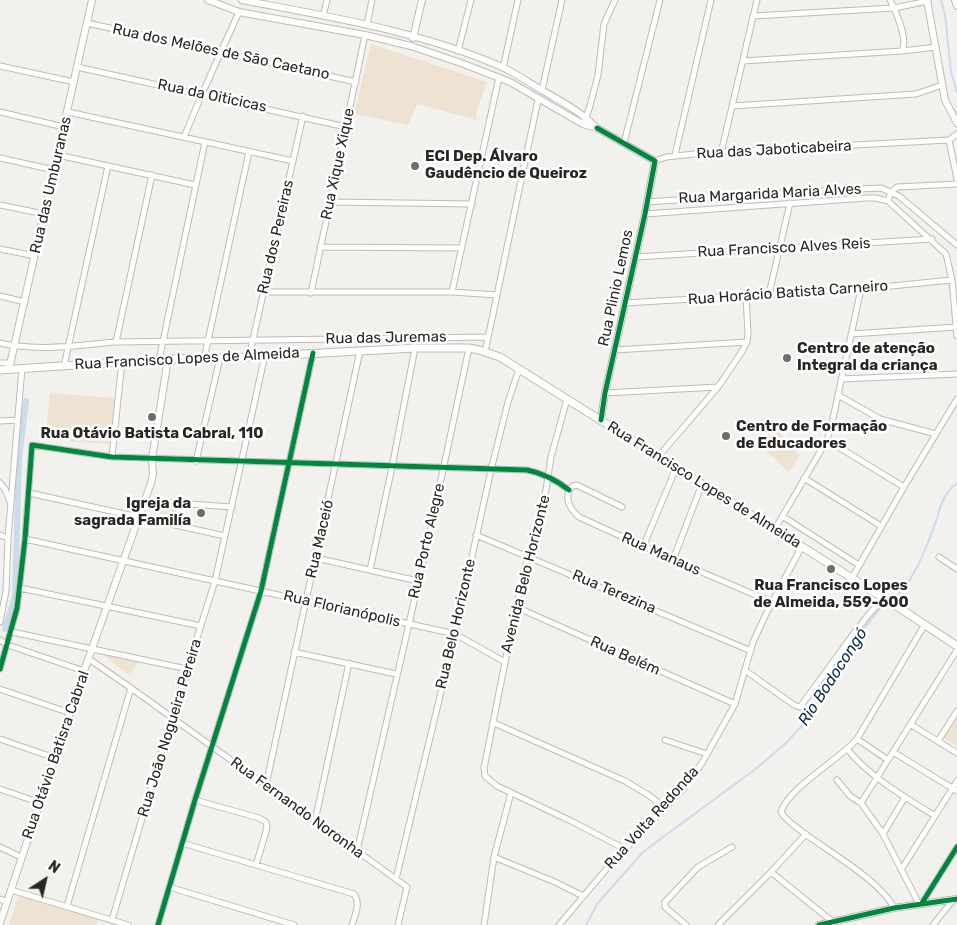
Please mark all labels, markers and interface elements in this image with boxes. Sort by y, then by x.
street label: Rua dos Melões de São Caetano [111,20,331,84]
street label: Rua da Oiticicas [156,76,268,116]
street label: Rua Xique Xique [317,107,359,221]
street label: Rua das Umburanas [26,115,76,255]
street label: Rua das Jaboticabeira [696,137,852,163]
place label: ECI Dep. Álvaro Gaudêncio de Queiroz [425,148,587,183]
marker: ECI Dep. Álvaro Gaudêncio de Queiroz [409,160,421,172]
street label: Rua dos Pereiras [254,178,298,296]
street label: Rua Margarida Maria Alves [678,180,862,208]
street label: Rua Plinio Lemos [595,228,637,348]
street label: Rua Francisco Alves Reis [697,234,871,262]
street label: Rua Horácio Batista Carneiro [687,277,889,309]
street label: Rua das Juremas [325,328,447,348]
place label: Centro de atenção Integral da criança [797,340,938,375]
street label: Rua Francisco Lopes de Almeida [74,344,300,374]
marker: Centro de atenção Integral da criança [781,352,793,364]
marker: Rua Otávio Batista Cabral, 110 [146,411,158,423]
street label: Rua Francisco Lopes de Almeida [604,418,804,552]
place label: Centro de Formação de Educadores [736,418,887,453]
place label: Rua Otávio Batista Cabral, 110 [41,425,263,443]
marker: Centro de Formação de Educadores [720,430,732,442]
street label: Rua Porto Alegre [405,482,449,600]
street label: Avenida Belo Horizonte [498,493,554,655]
place label: Igreja da sagrada Familía [74,495,191,530]
street label: Rua Maceió [302,498,338,580]
marker: Igreja da sagrada Familía [195,507,207,519]
street label: Rua Manaus [618,528,704,580]
street label: Rua Belo Horizonte [432,557,480,691]
marker: Rua Francisco Lopes de Almeida, 559-600 [825,563,837,575]
street label: Rua Terezina [570,566,658,618]
place label: Rua Francisco Lopes de Almeida, 559-600 [753,577,909,612]
street label: Rua Florianópolis [282,587,402,631]
water label: Rio Bodocongó [794,625,872,729]
street label: Rua Belém [587,633,663,679]
street label: Rua João Nogueira Pereira [134,637,206,819]
street label: Rua Otávio Batisra Cabral [19,668,93,842]
street label: Rua Fernando Noronha [227,753,367,863]
street label: Rua Volta Redonda [601,763,703,873]
north arrow [20,855,70,905]
text: N [45,857,63,877]

